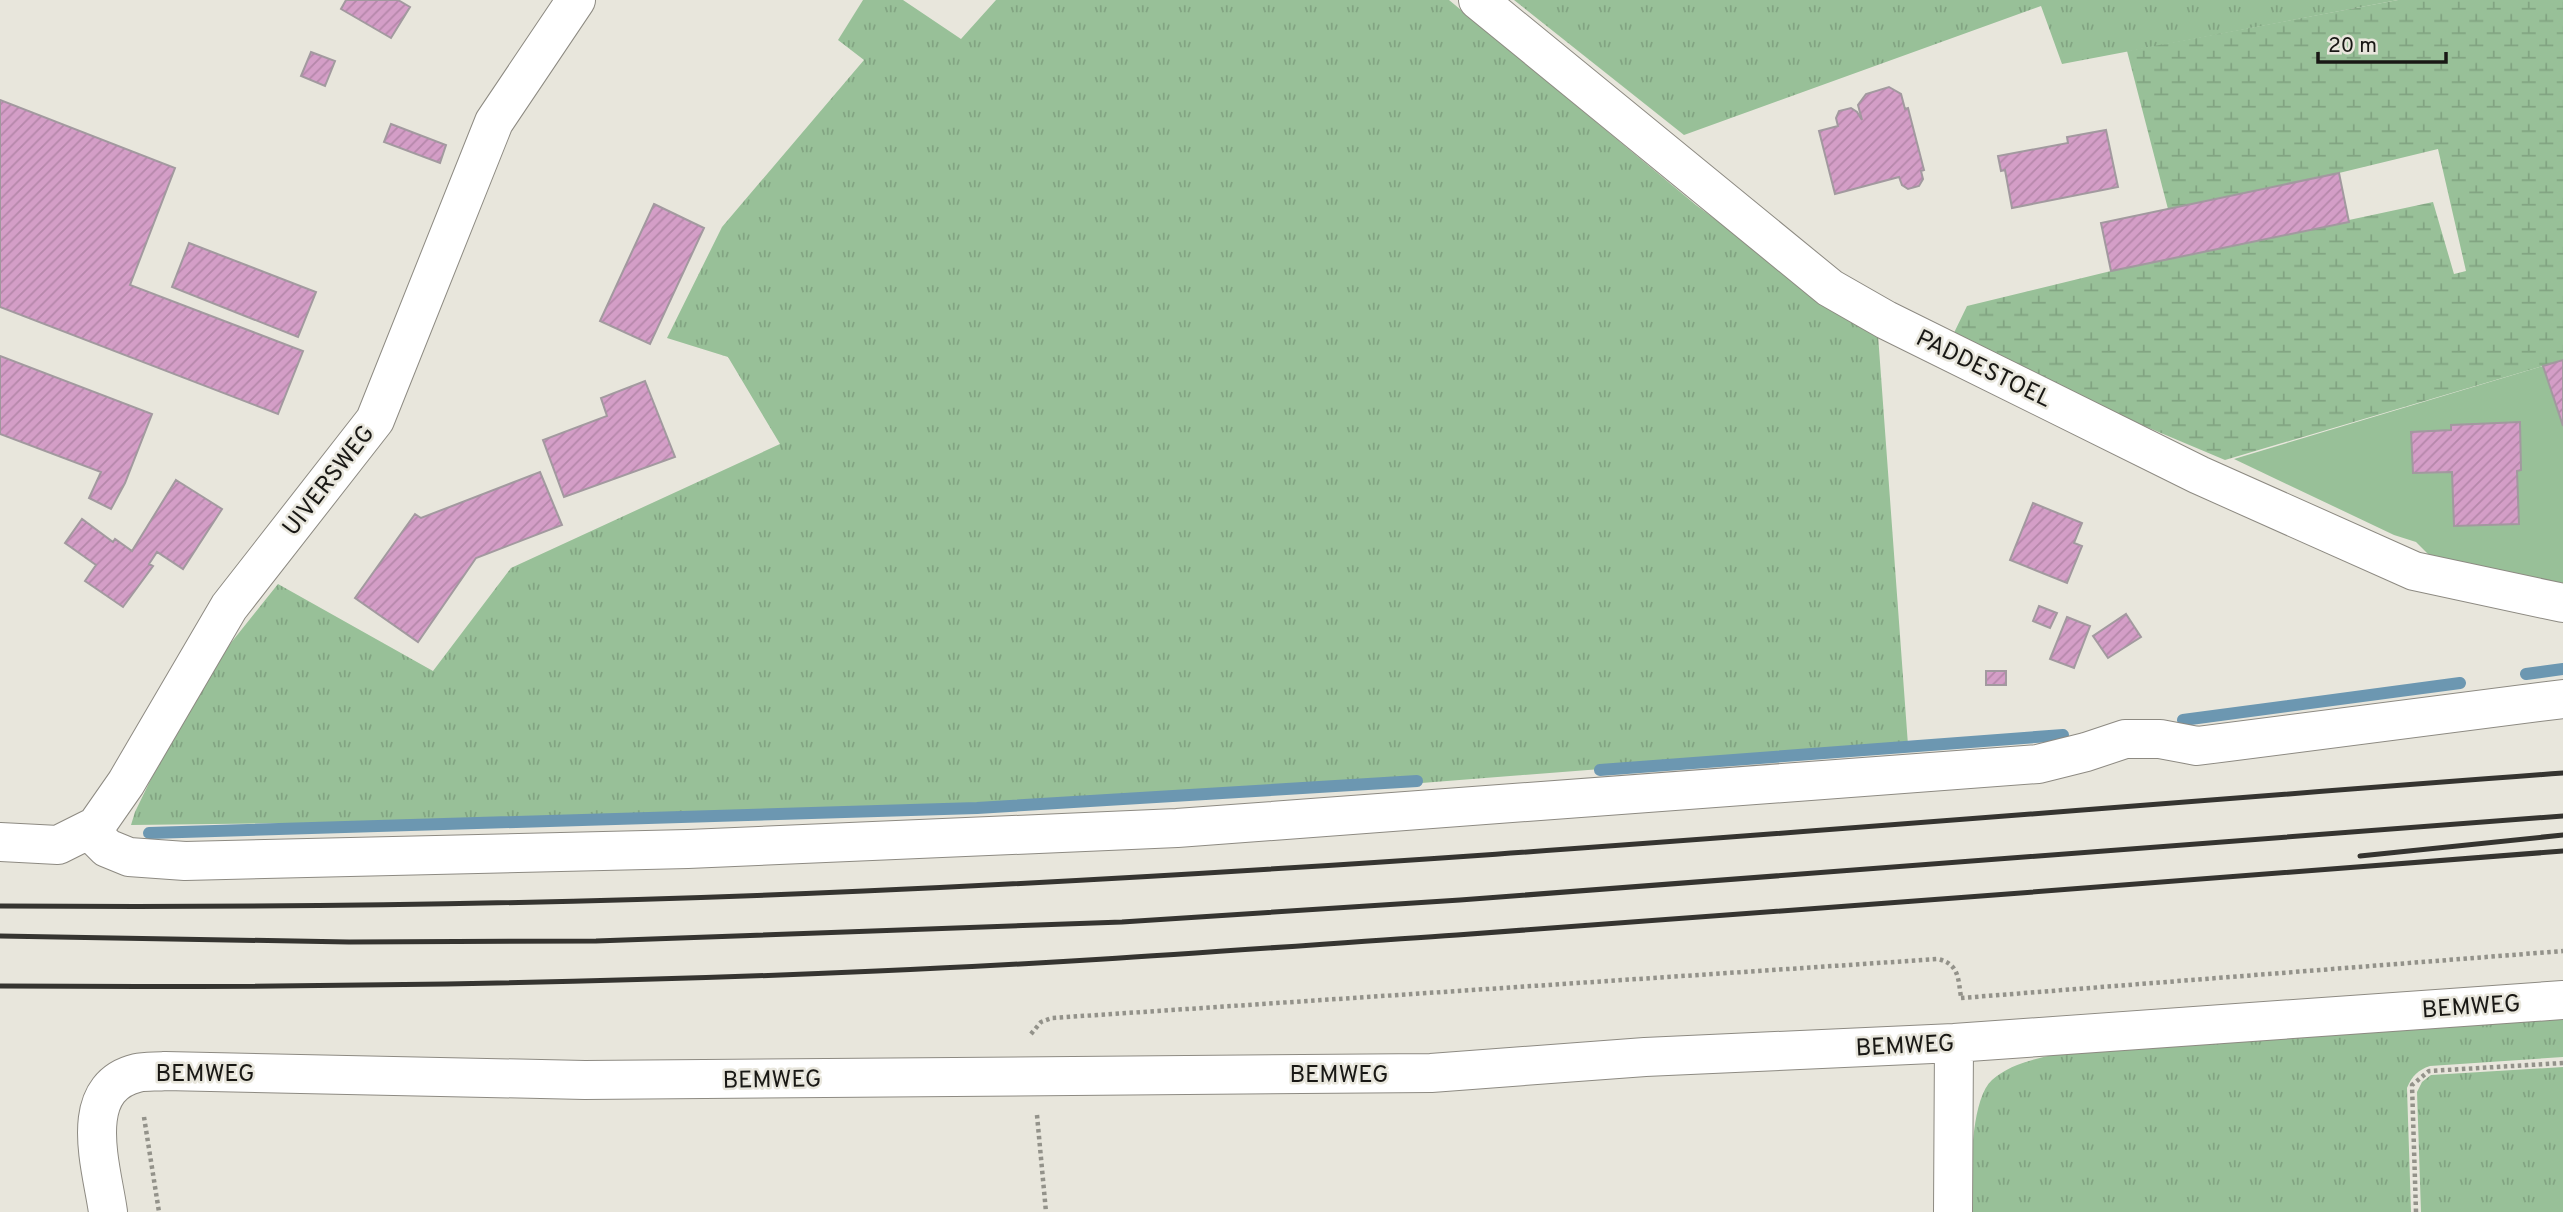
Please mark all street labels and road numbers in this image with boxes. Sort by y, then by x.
street label: PADDESTOEL [1910,324,2056,415]
street label: UIVERSWEG [277,420,382,543]
street label: BEMWEG [2421,990,2522,1026]
street label: BEMWEG [1855,1029,1955,1065]
street label: BEMWEG [155,1060,255,1090]
street label: BEMWEG [1289,1061,1389,1091]
street label: BEMWEG [722,1065,822,1097]

